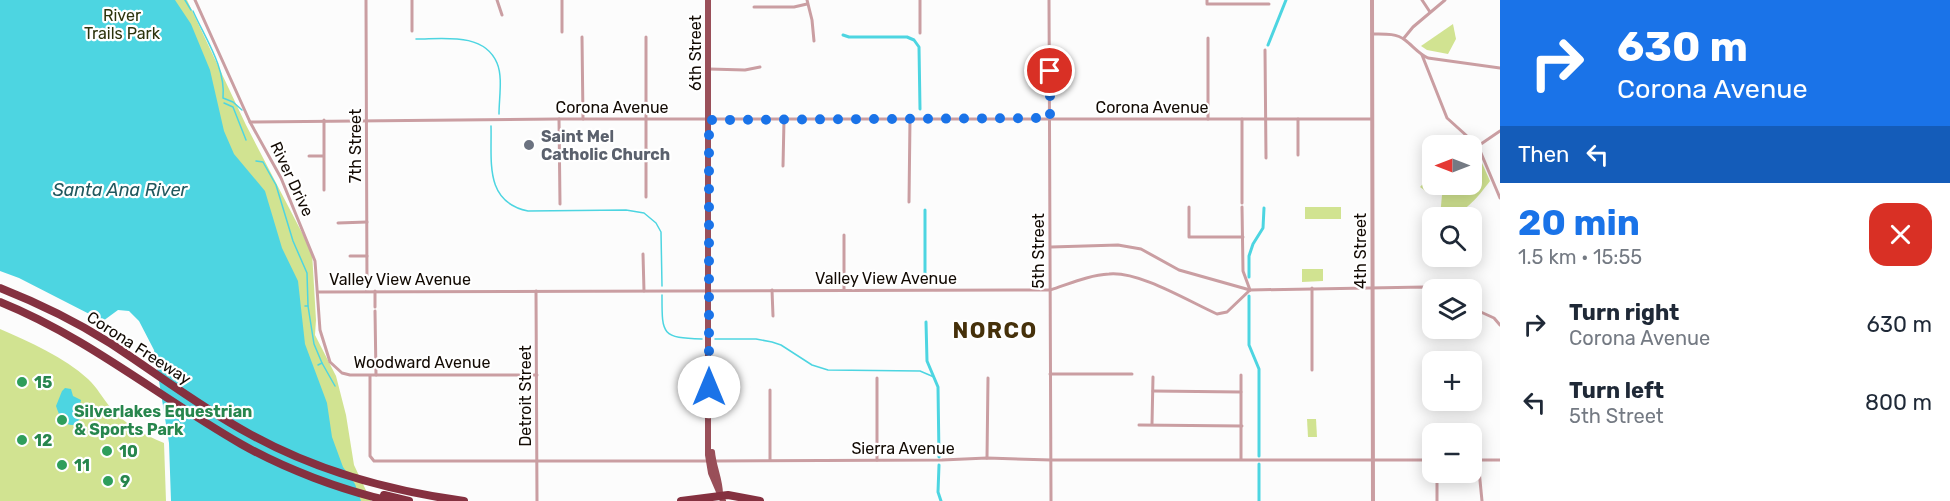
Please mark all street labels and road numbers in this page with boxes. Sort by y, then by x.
street label: 6th Street [686,15,705,91]
street label: Corona Avenue [555,98,669,117]
street label: Corona Avenue [1095,98,1209,117]
street label: 7th Street [346,109,365,183]
street label: River Drive [266,139,318,219]
street label: 5th Street [1029,213,1048,289]
street label: 4th Street [1351,213,1370,289]
street label: Valley View Avenue [815,269,957,288]
street label: Valley View Avenue [329,270,471,289]
street label: Corona Freeway [83,307,195,389]
street label: Detroit Street [516,345,535,447]
street label: Woodward Avenue [354,353,490,372]
street label: Sierra Avenue [851,439,955,458]

